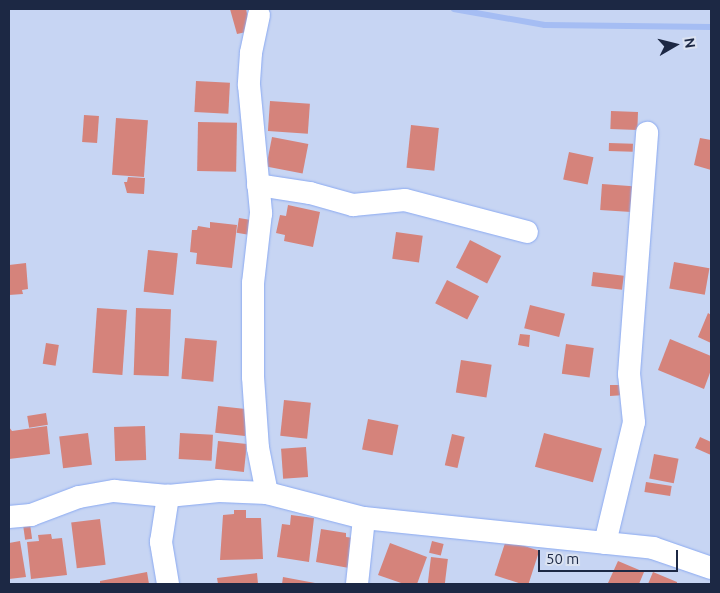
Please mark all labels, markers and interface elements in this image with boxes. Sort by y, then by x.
north arrow [650,20,700,70]
text: N [681,37,699,49]
scale bar [540,540,680,572]
text: 50 m [546,550,579,567]

